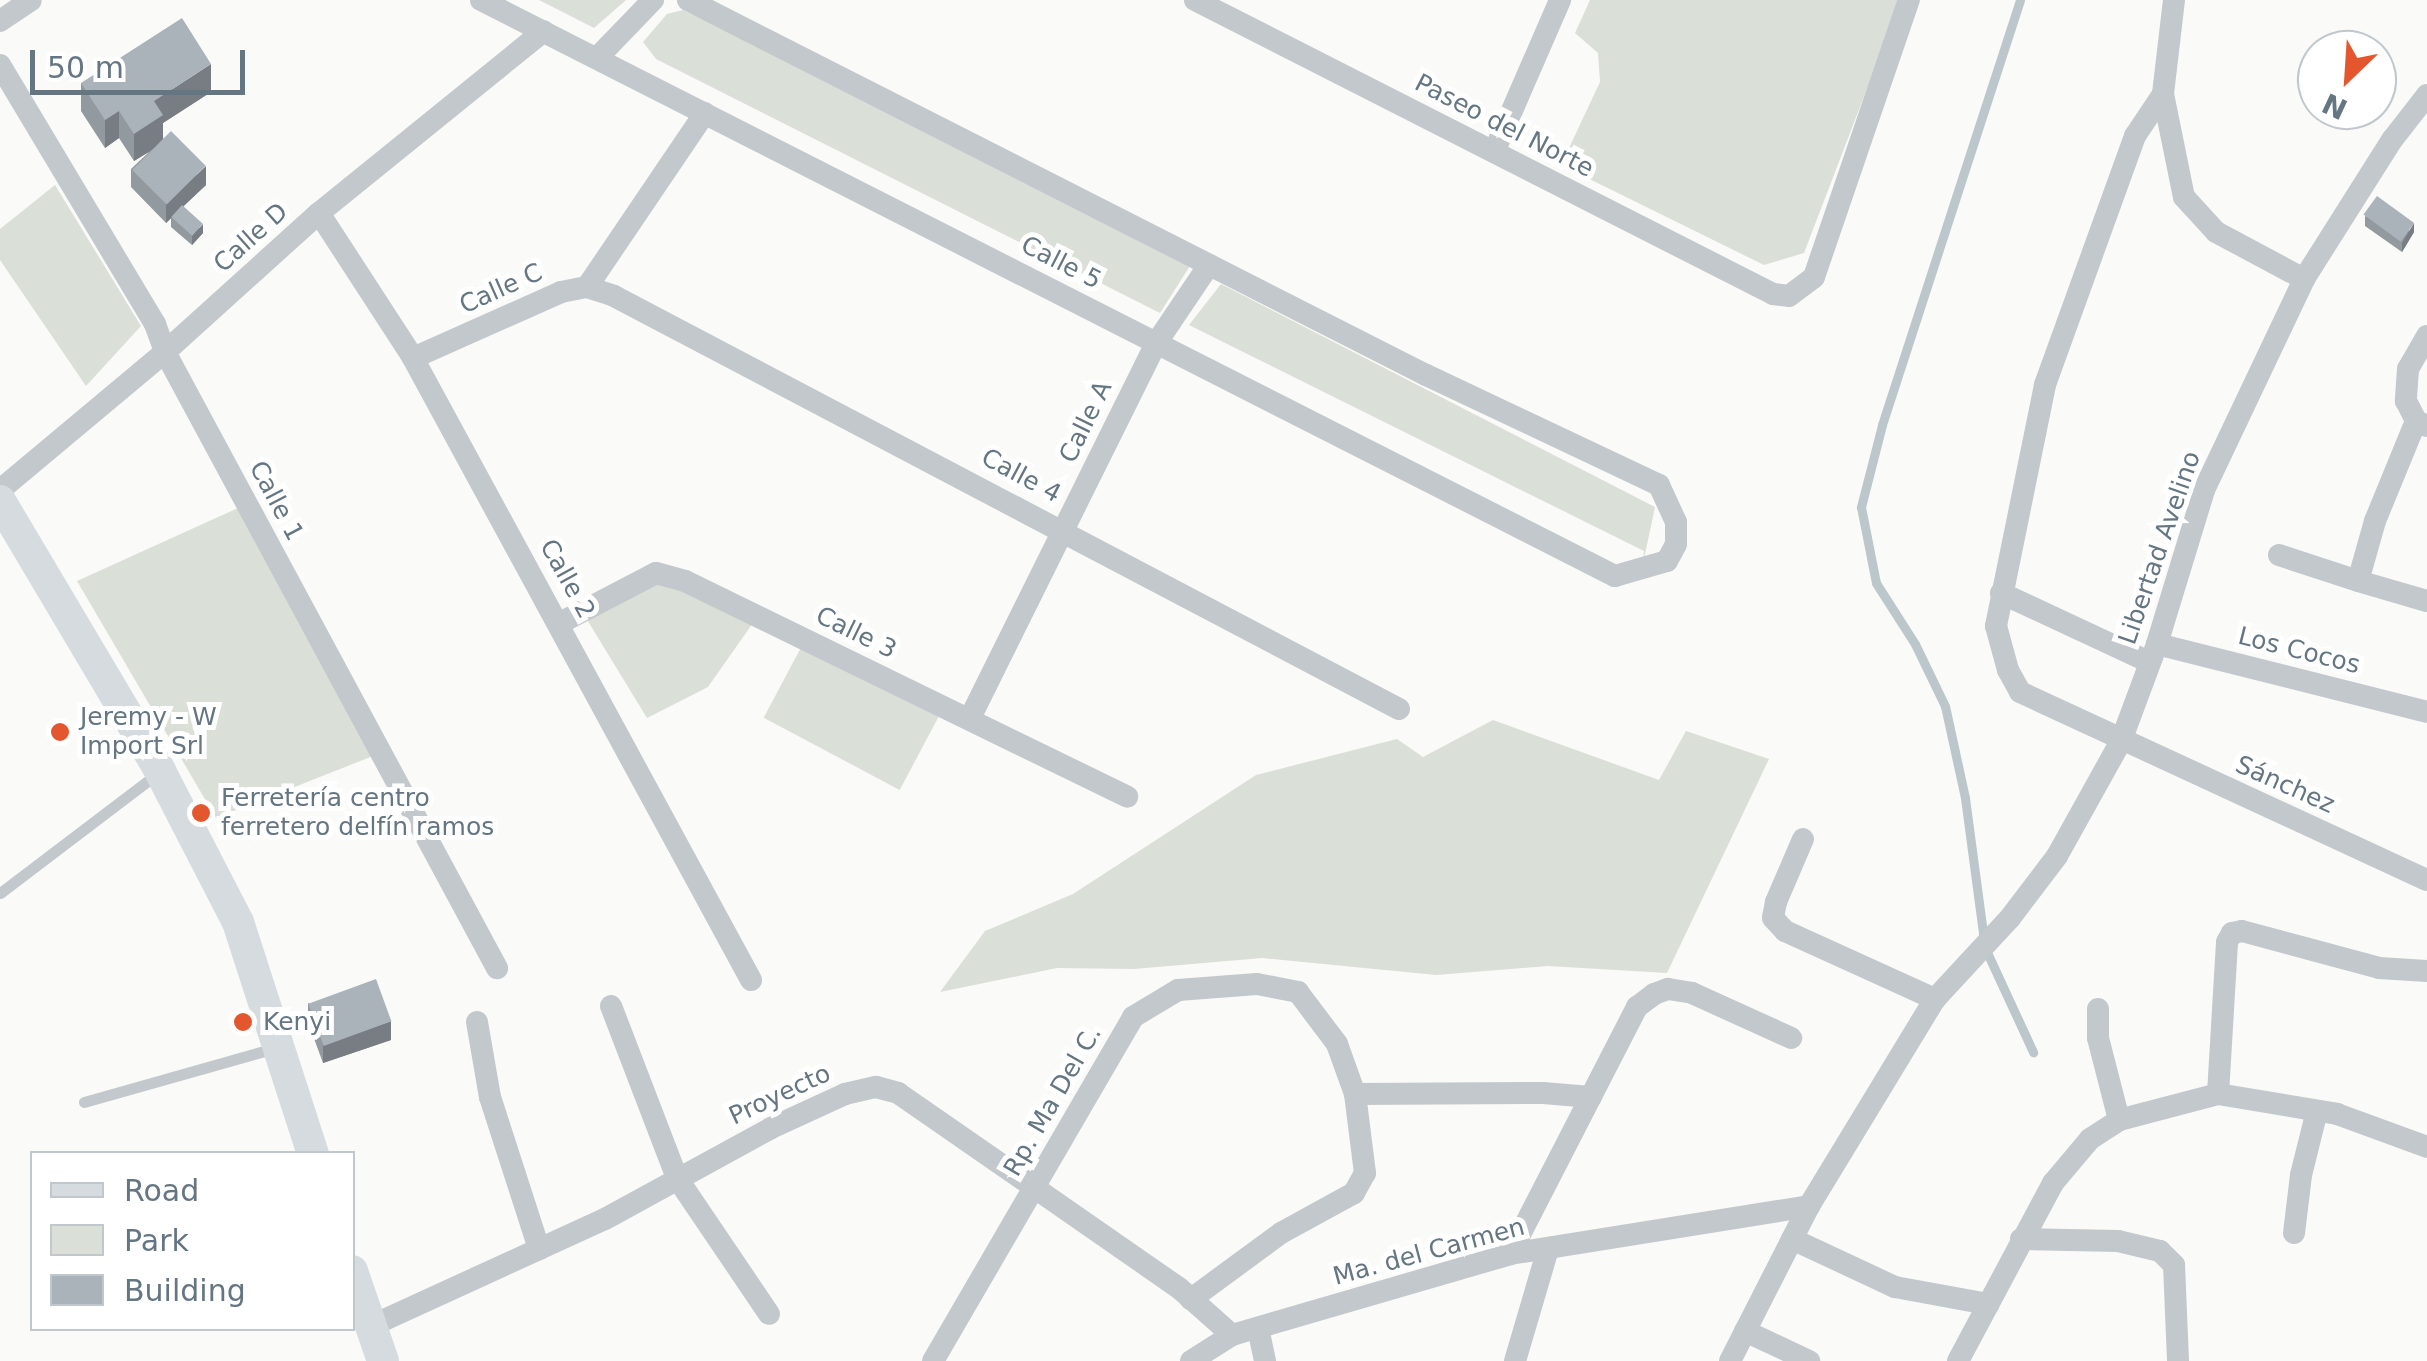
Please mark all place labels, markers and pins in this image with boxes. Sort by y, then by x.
place label: Jeremy - W Import Srl [80,703,217,762]
marker: Jeremy - W Import Srl [49,721,71,743]
place label: Ferretería centro ferretero delfín ramos [221,784,494,843]
marker: Ferretería centro ferretero delfín ramos [190,802,212,824]
place label: Kenyi [263,1007,331,1037]
marker: Kenyi [232,1011,254,1033]

